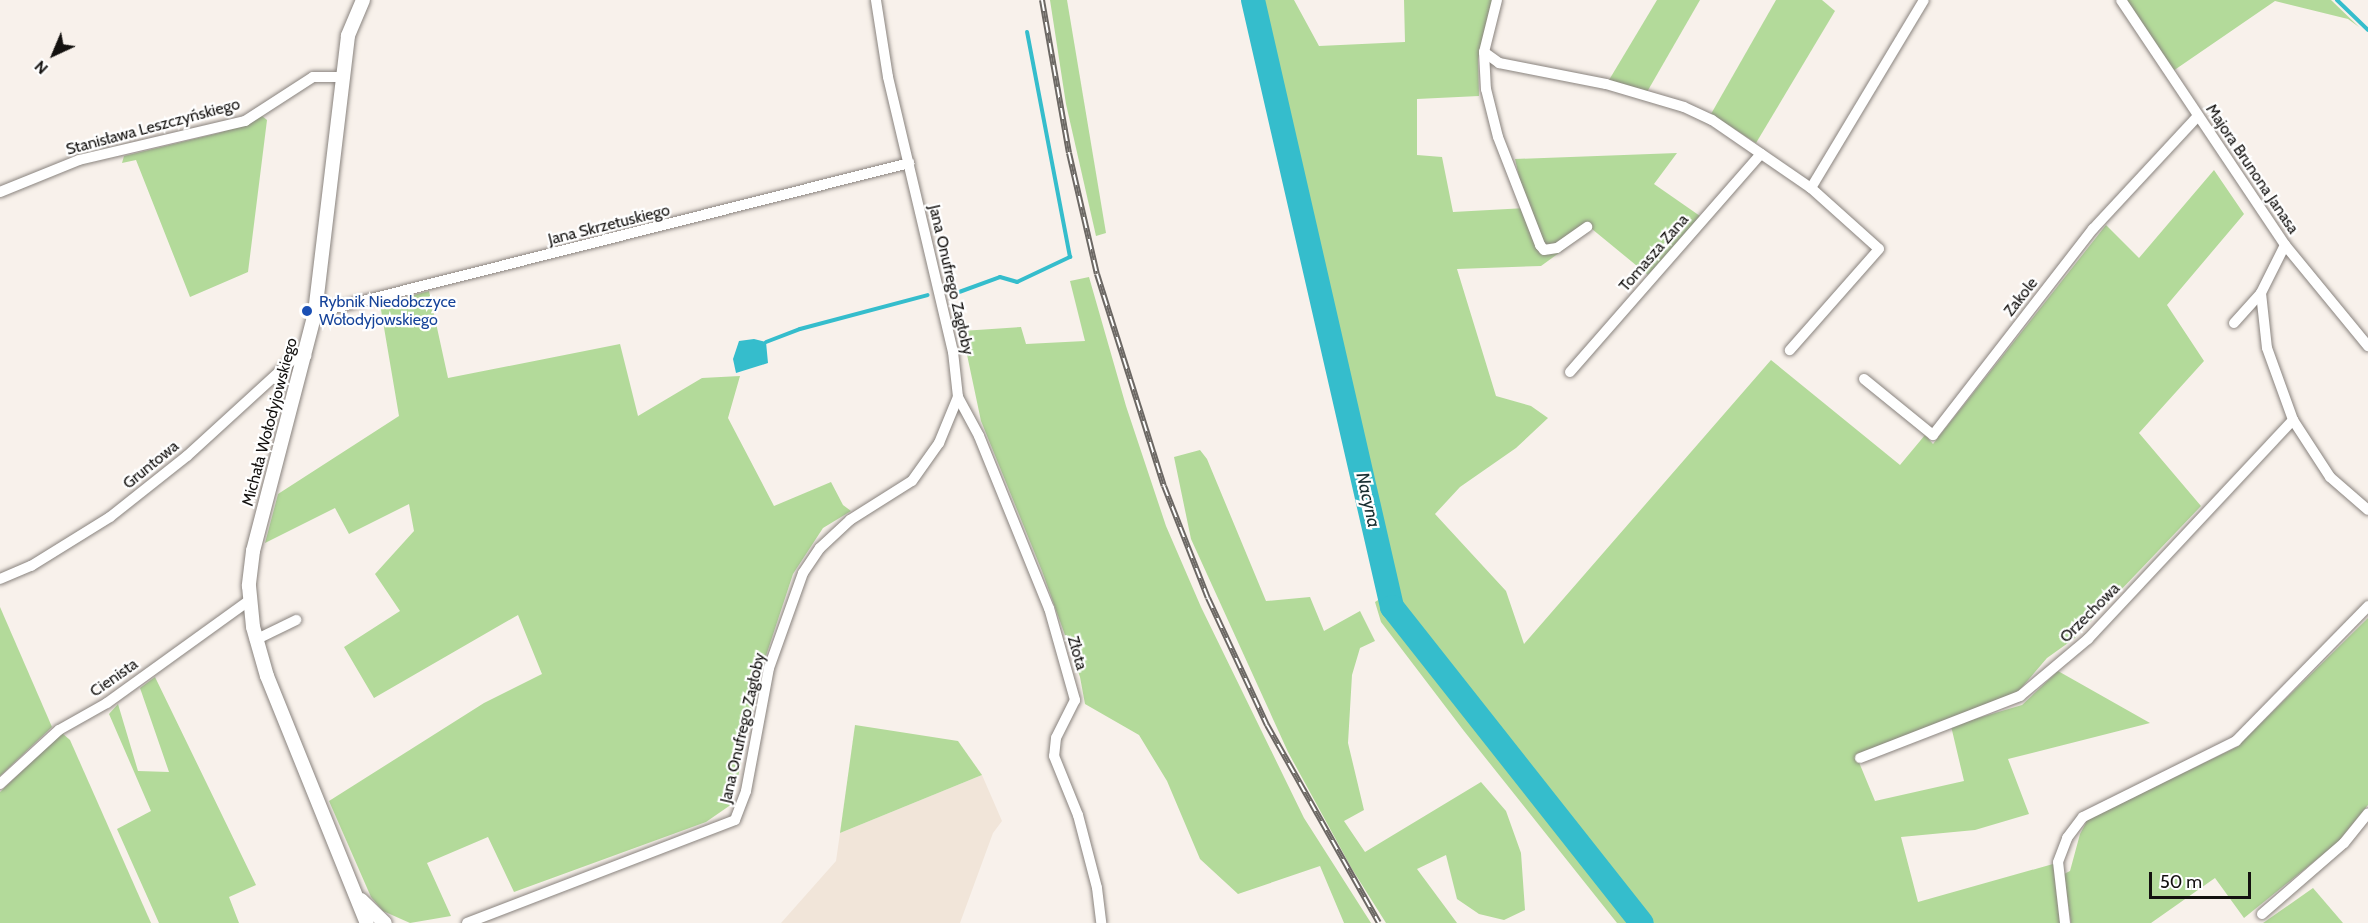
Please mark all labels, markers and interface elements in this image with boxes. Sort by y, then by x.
north arrow [24,24,84,84]
text: N [30,57,52,78]
street label: Stanisława Leszczyńskiego [64,95,242,159]
street label: Majora Brunona Janasa [2201,100,2303,238]
street label: Jana Skrzetuskiego [546,201,672,249]
street label: Jana Onufrego Zagłoby [924,203,978,357]
street label: Tomasza Zana [1615,210,1693,296]
street label: Zakole [2000,274,2042,320]
place label: Rybnik Niedobczyce Wołodyjowskiego [319,292,456,330]
marker: Rybnik Niedobczyce Wołodyjowskiego [300,304,314,318]
street label: Michała Wołodyjowskiego [238,336,302,508]
street label: Gruntowa [119,437,183,493]
water label: Nacyna [1351,470,1385,530]
street label: Orzechowa [2056,579,2124,647]
street label: Złota [1063,634,1091,672]
street label: Jana Onufrego Zagłoby [716,651,770,805]
street label: Cienista [86,655,142,701]
scale bar [2152,860,2254,898]
text: 50 m [2160,871,2202,893]

